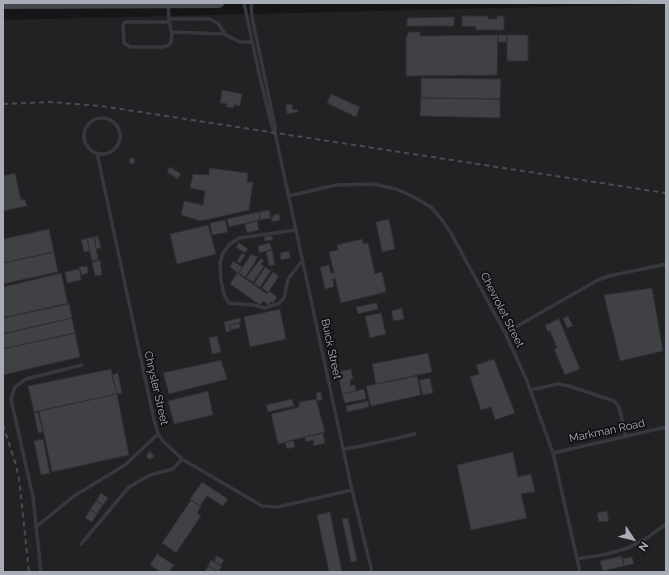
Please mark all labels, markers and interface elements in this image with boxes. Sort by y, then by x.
street label: Chevrolet Street [477,270,527,350]
street label: Buick Street [318,318,344,380]
street label: Chrysler Street [141,350,171,426]
street label: Markman Road [568,417,646,445]
north arrow [613,519,653,559]
text: N [636,539,651,553]

